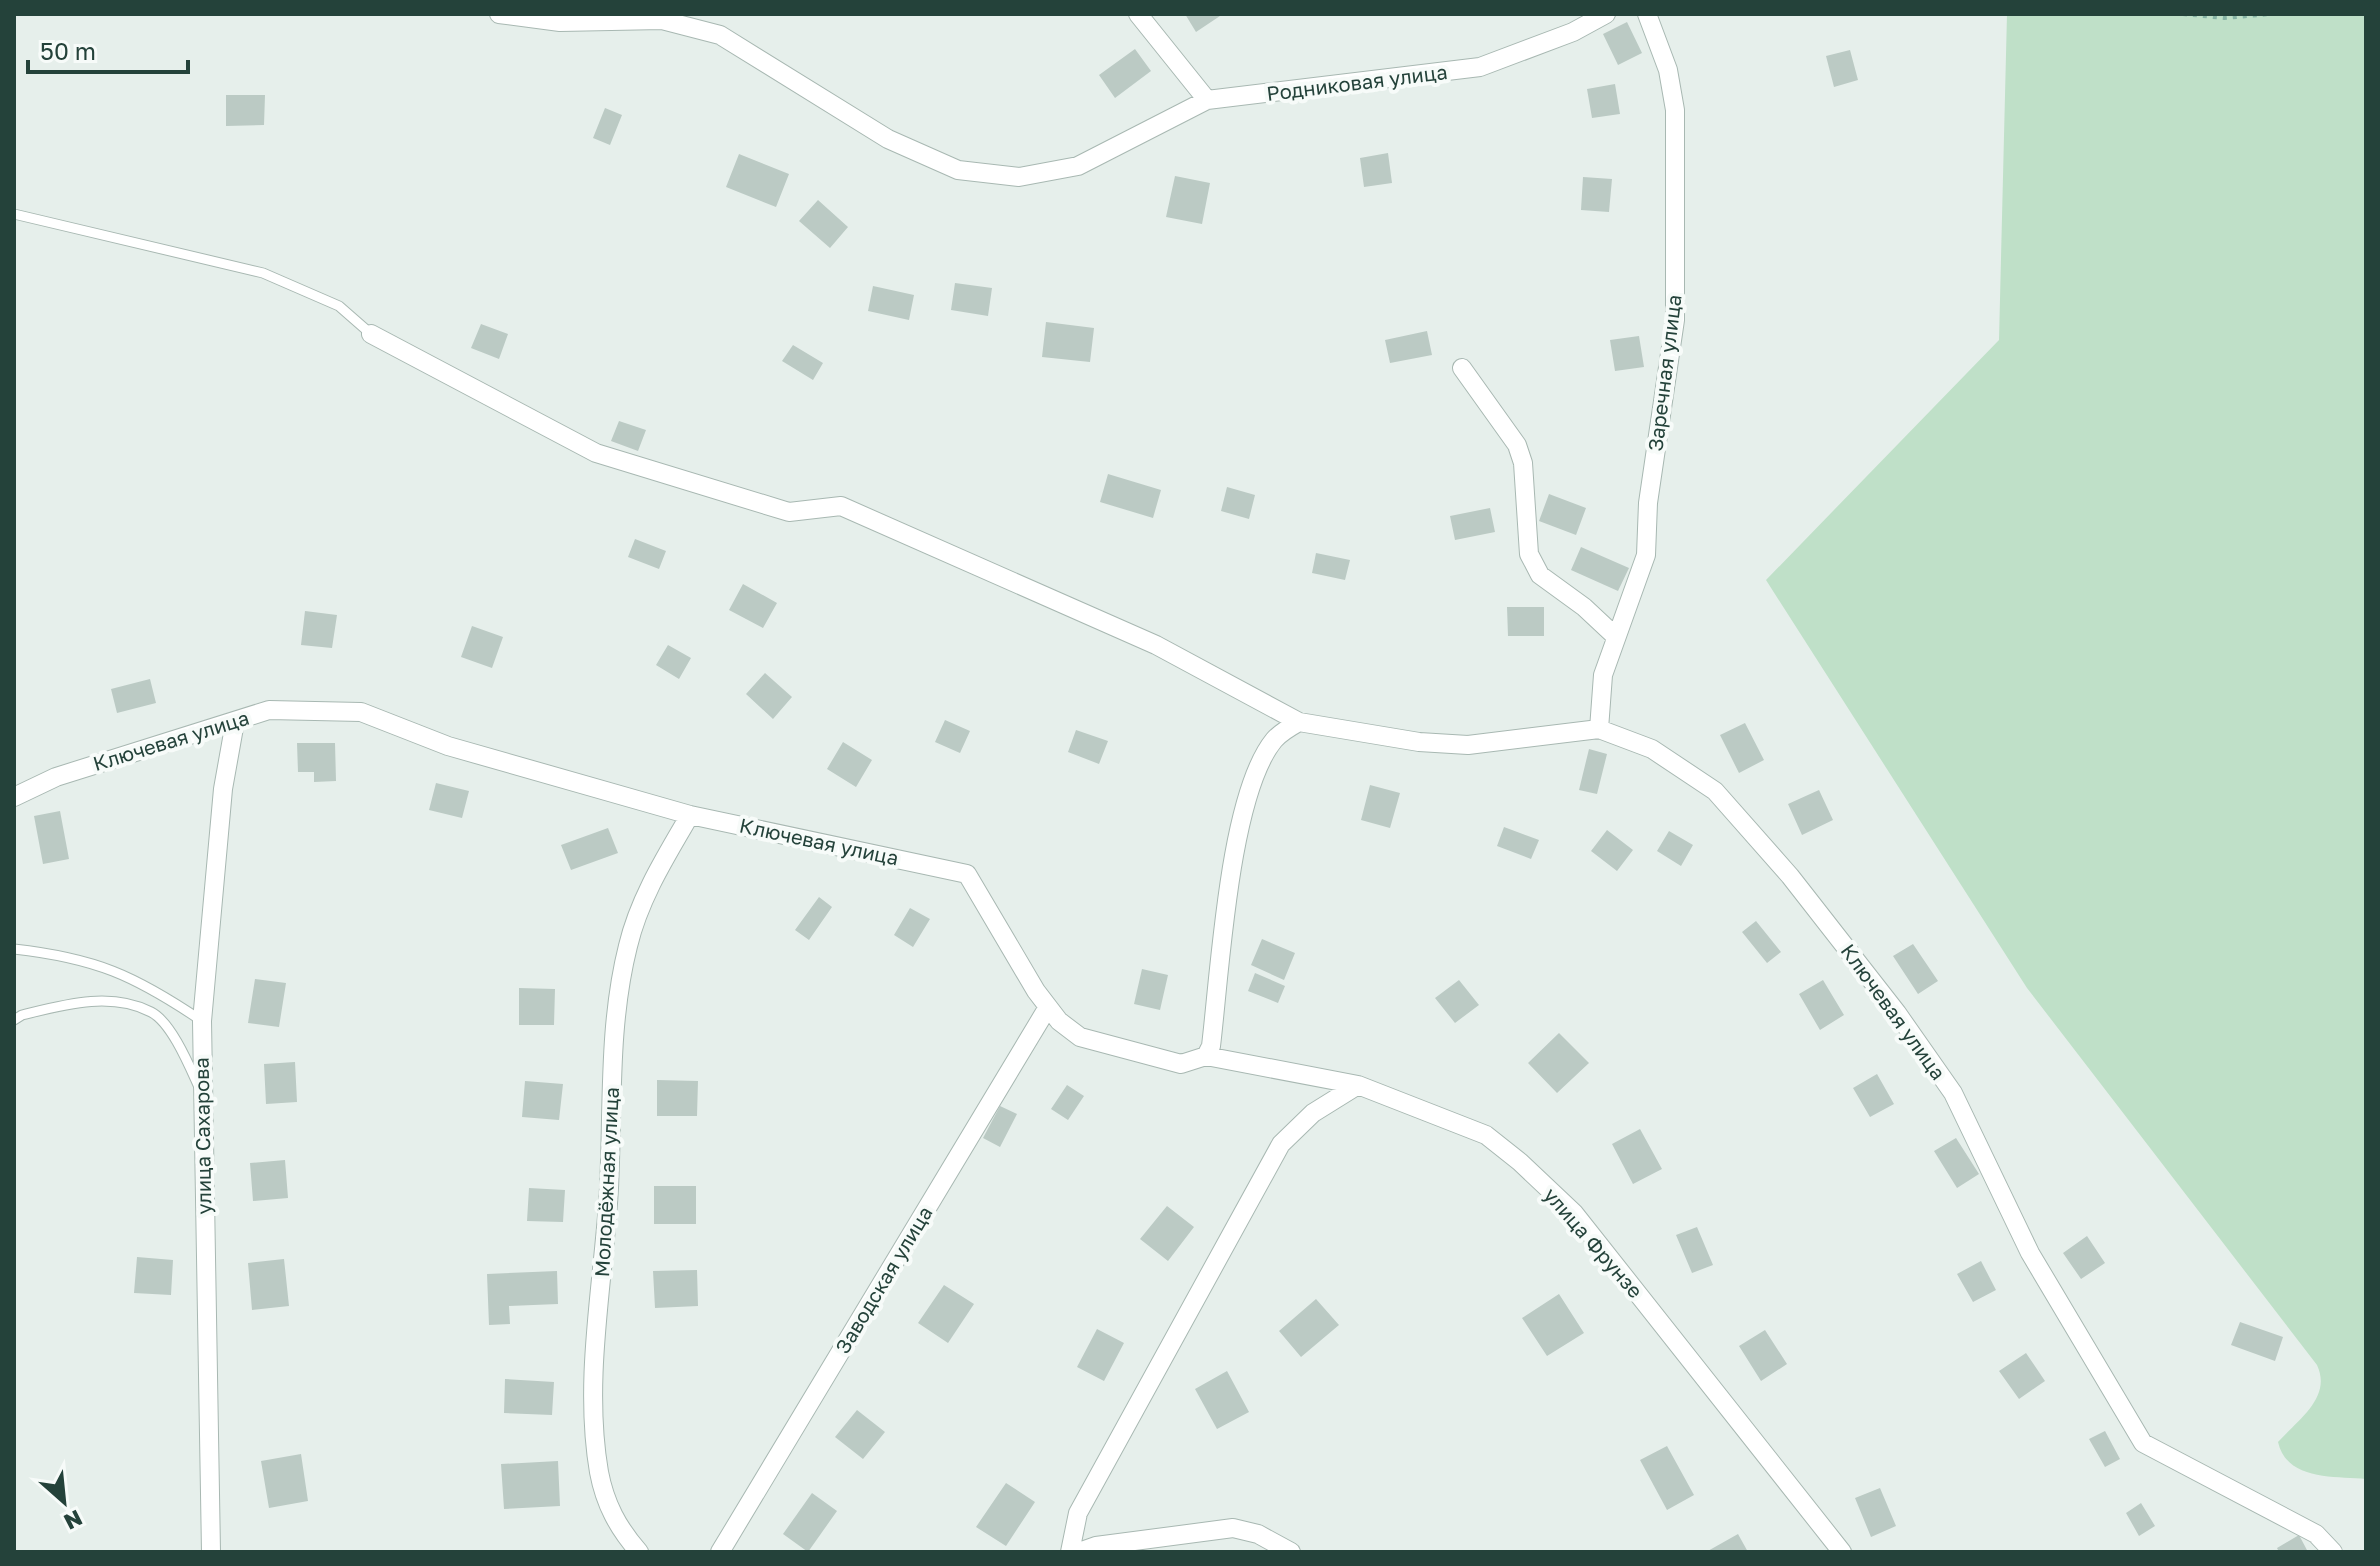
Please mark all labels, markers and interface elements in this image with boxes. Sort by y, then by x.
scale bar [28,24,188,74]
text: 50 m [40,36,96,65]
street label: Родниковая улица [1265,59,1449,105]
street label: Заречная улица [1642,293,1686,453]
street label: Ключевая улица [90,705,252,775]
street label: Ключевая улица [738,812,901,870]
street label: Ключевая улица [1837,939,1951,1084]
street label: улица Сахарова [189,1057,215,1215]
street label: Молодёжная улица [589,1086,623,1278]
street label: улица Фрунзе [1539,1182,1648,1302]
street label: Заводская улица [830,1201,937,1358]
north arrow [24,1462,104,1542]
text: N [60,1504,87,1536]

